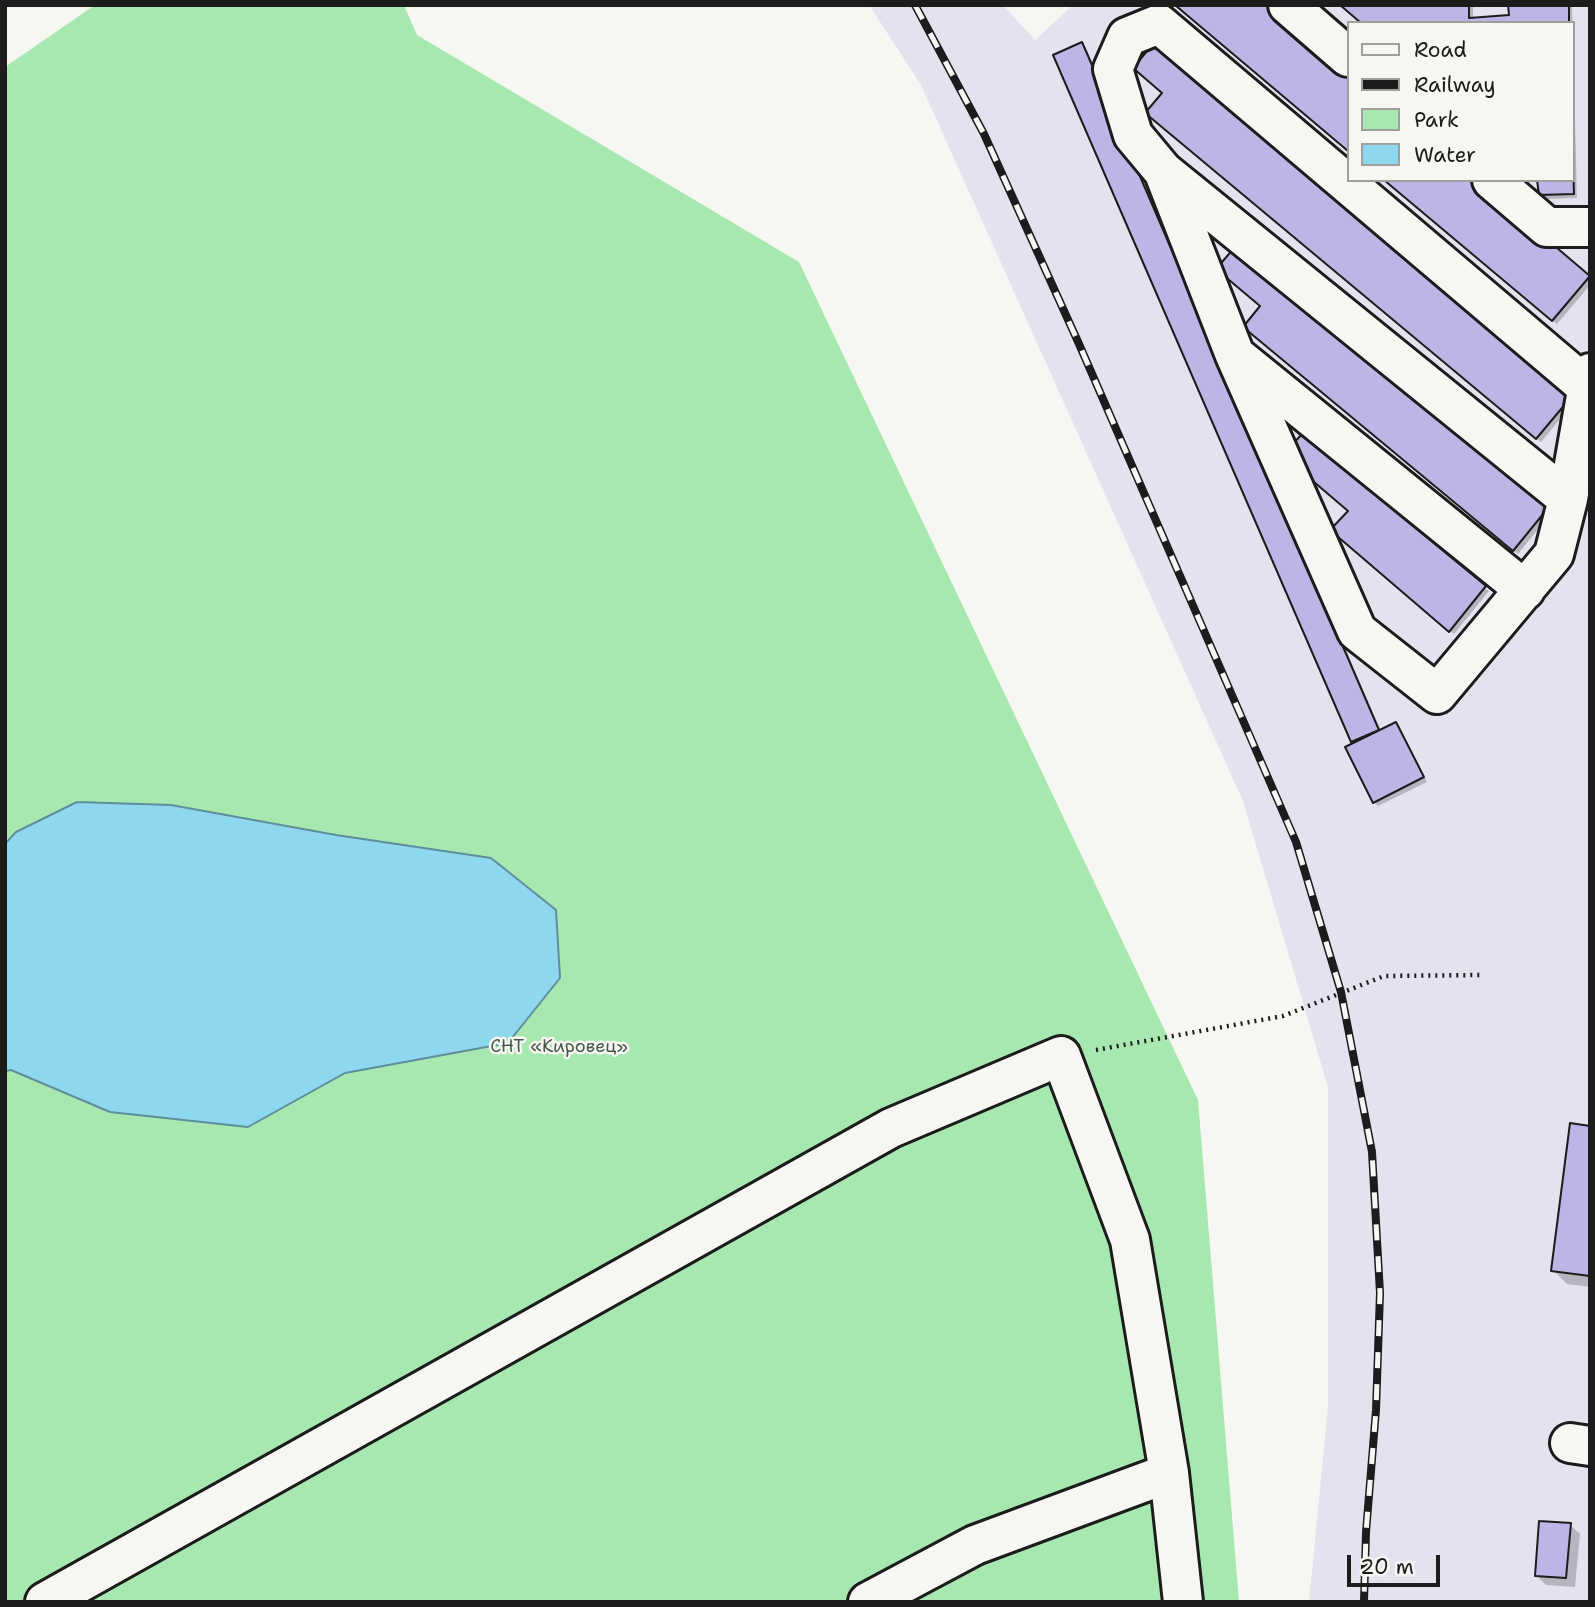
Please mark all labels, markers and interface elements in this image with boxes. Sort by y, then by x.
legend [1346,21,1574,182]
text: Road [1414,36,1467,64]
text: Railway [1414,71,1496,99]
text: Park [1414,106,1459,134]
text: Water [1414,141,1476,169]
park label: СНТ «Кировец» [490,1036,628,1058]
scale bar [1350,1540,1443,1584]
text: 20 m [1360,1553,1414,1581]

